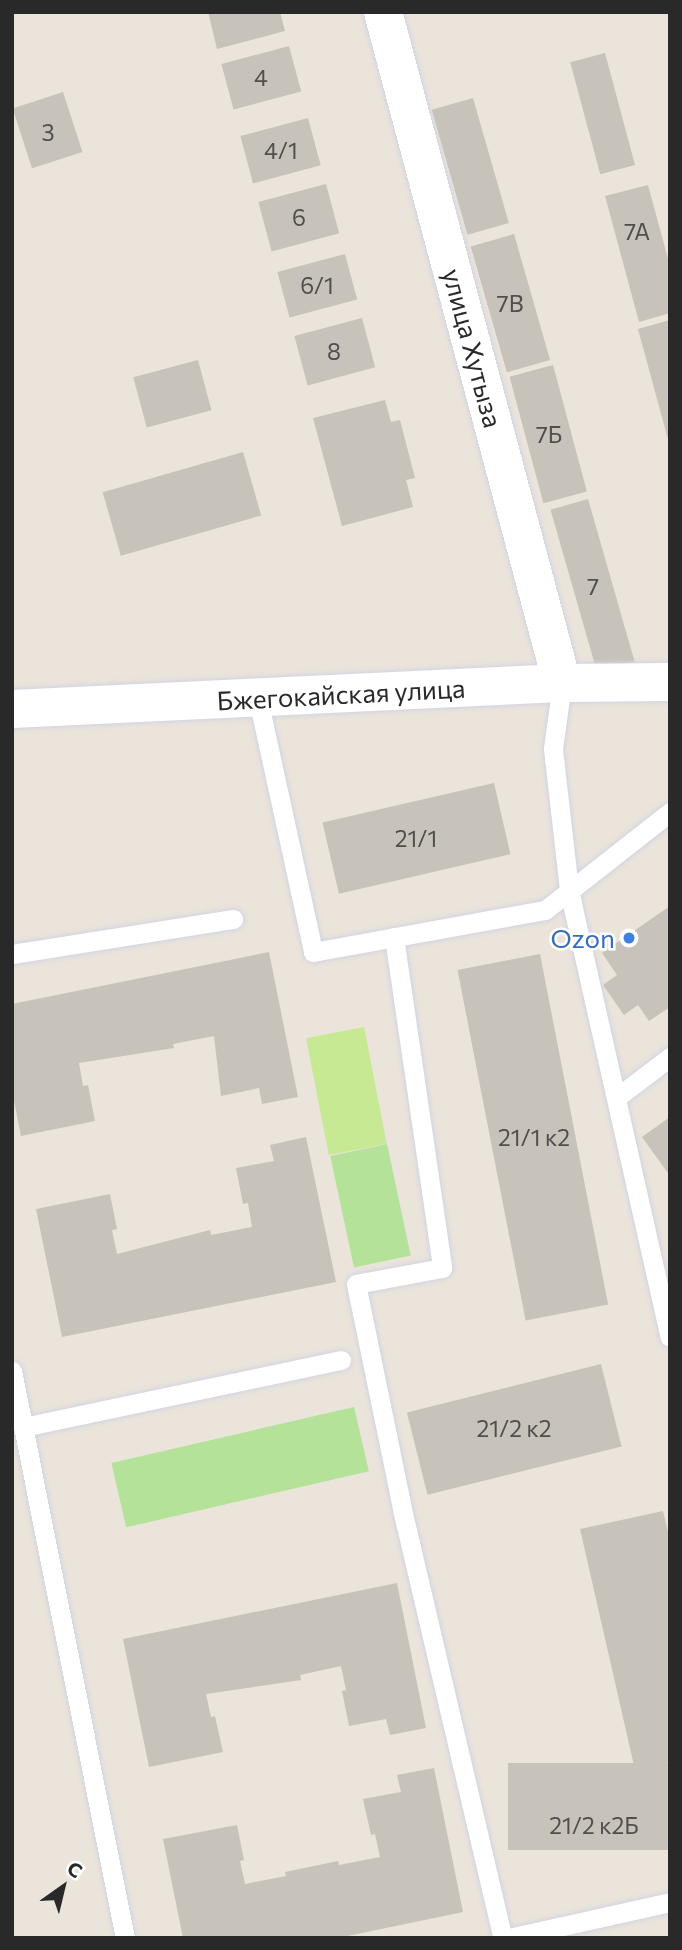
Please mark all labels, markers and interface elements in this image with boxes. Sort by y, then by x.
house number: 4 [254,63,268,91]
house number: 3 [41,118,55,146]
house number: 4/1 [264,136,298,164]
house number: 6 [292,203,306,231]
house number: 7А [624,217,650,245]
street label: улица Хутыза [437,265,509,431]
house number: 6/1 [300,271,334,299]
house number: 7В [496,289,524,317]
house number: 8 [327,337,341,365]
house number: 7Б [536,420,562,448]
house number: 7 [587,572,599,600]
street label: Бжегокайская улица [216,672,466,716]
house number: 21/1 [395,824,437,852]
place label: Ozon [550,922,615,954]
marker: Ozon [621,930,637,946]
house number: 21/1 к2 [498,1123,570,1151]
house number: 21/2 к2 [476,1414,552,1442]
house number: 21/2 к2Б [549,1811,639,1839]
north arrow [28,1852,98,1922]
text: С [63,1856,87,1882]

